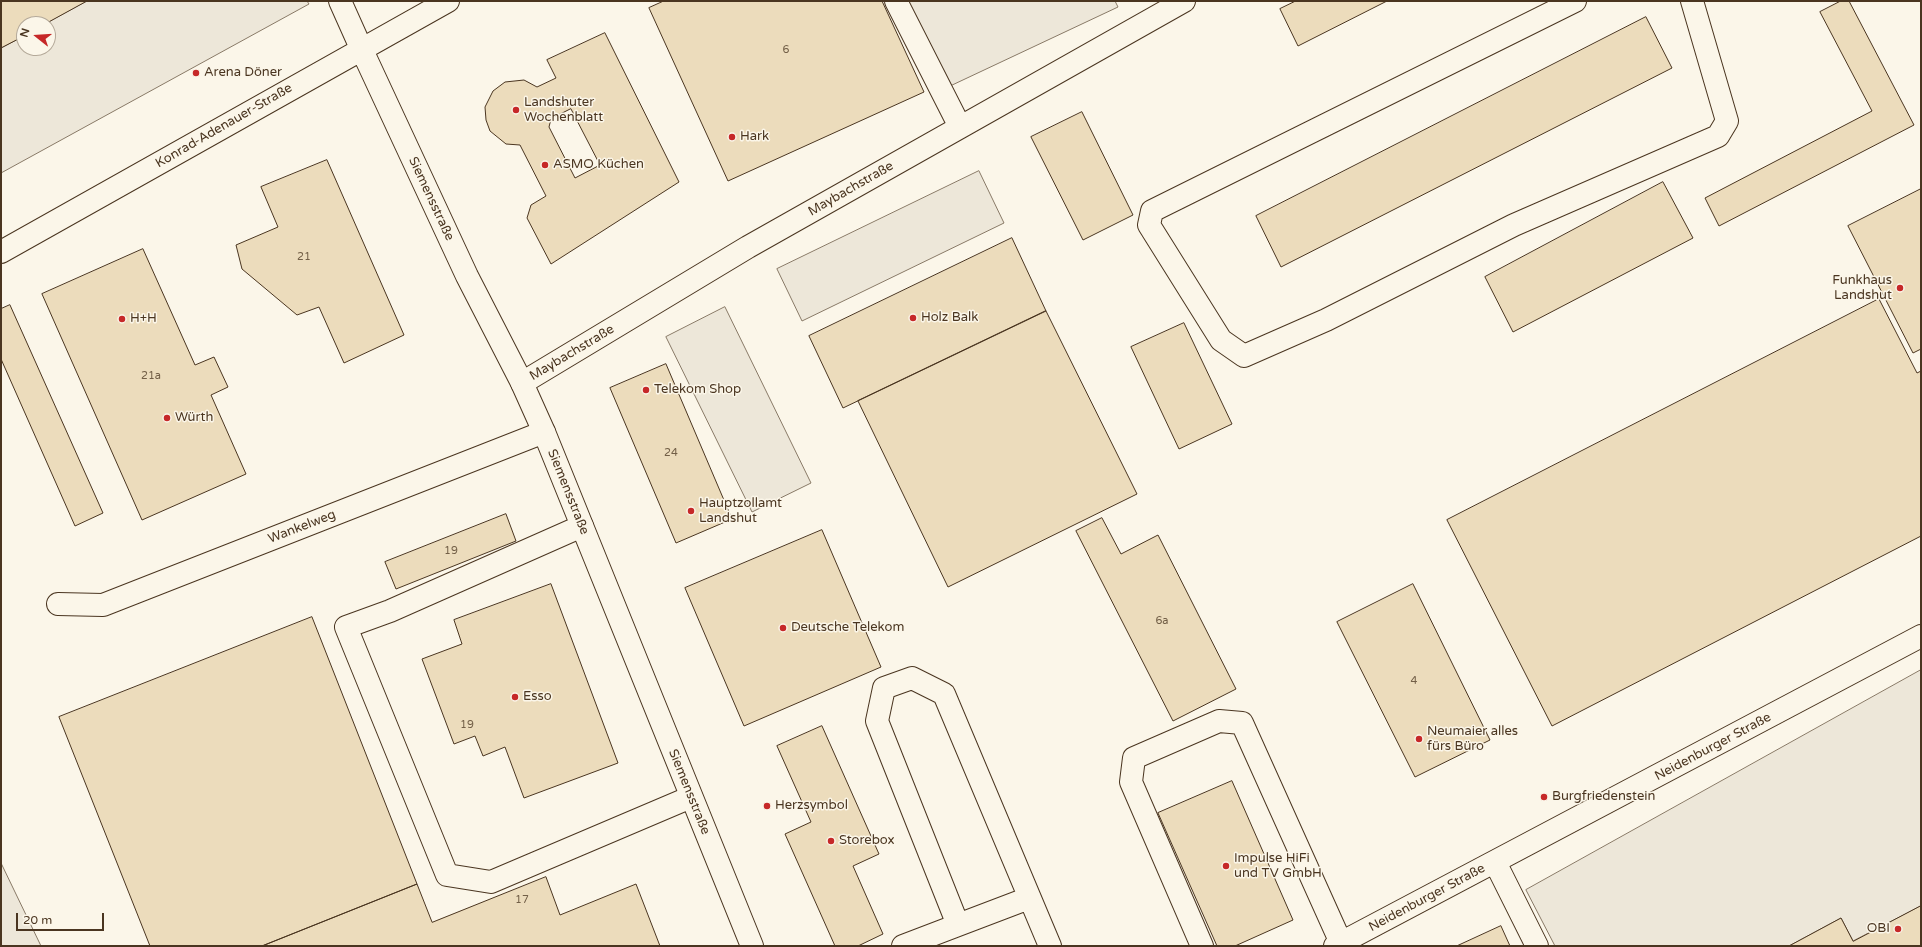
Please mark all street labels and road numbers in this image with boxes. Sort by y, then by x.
street label: Konrad-Adenauer-Straße [153,80,295,172]
street label: Siemensstraße [405,155,457,243]
street label: Maybachstraße [806,158,896,220]
street label: Maybachstraße [527,322,617,384]
street label: Siemensstraße [544,447,592,537]
street label: Wankelweg [266,507,338,547]
street label: Neidenburger Straße [1652,710,1774,784]
street label: Siemensstraße [665,747,713,837]
street label: Neidenburger Straße [1366,861,1488,935]

